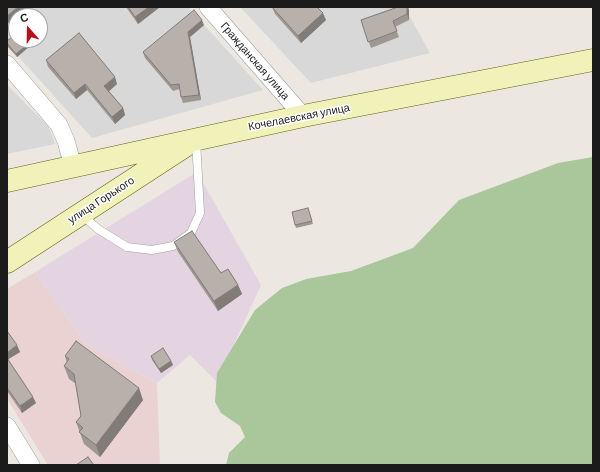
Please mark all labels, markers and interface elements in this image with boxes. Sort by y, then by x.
north arrow [8,8,48,48]
text: С [18,10,30,25]
street label: Гражданская улица [218,19,292,103]
street label: Кочелаевская улица [247,101,351,133]
street label: улица Горького [65,174,137,226]

